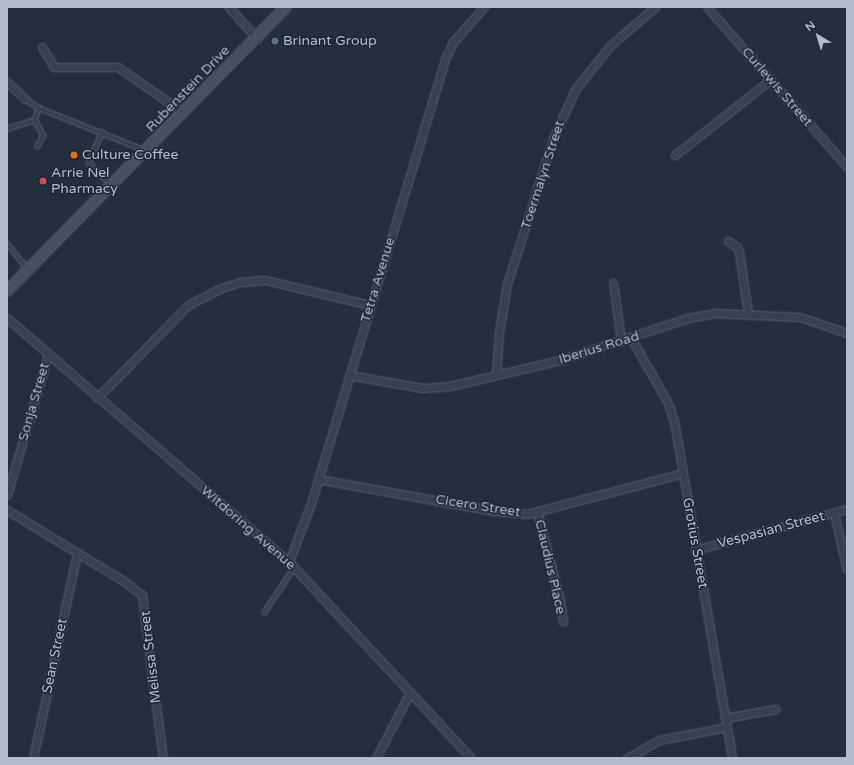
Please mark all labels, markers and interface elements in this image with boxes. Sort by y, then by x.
north arrow [798,16,838,56]
text: N [803,18,818,34]
place label: Brinant Group [283,33,377,49]
marker: Brinant Group [270,36,280,46]
street label: Rubenstein Drive [142,42,234,136]
street label: Curlewis Street [738,44,816,130]
street label: Toermalyn Street [518,119,568,231]
place label: Culture Coffee [82,147,178,163]
marker: Culture Coffee [69,150,79,160]
place label: Arrie Nel Pharmacy [51,165,118,198]
marker: Arrie Nel Pharmacy [38,176,48,186]
street label: Tetra Avenue [357,236,399,324]
street label: Iberius Road [557,328,641,368]
street label: Sonja Street [15,361,53,443]
street label: Witdoring Avenue [197,482,299,574]
street label: Cicero Street [434,491,522,521]
street label: Grotius Street [679,496,711,590]
street label: Vespasian Street [715,508,827,552]
street label: Claudius Place [531,518,569,616]
street label: Melissa Street [137,610,165,704]
street label: Sean Street [39,617,71,695]

